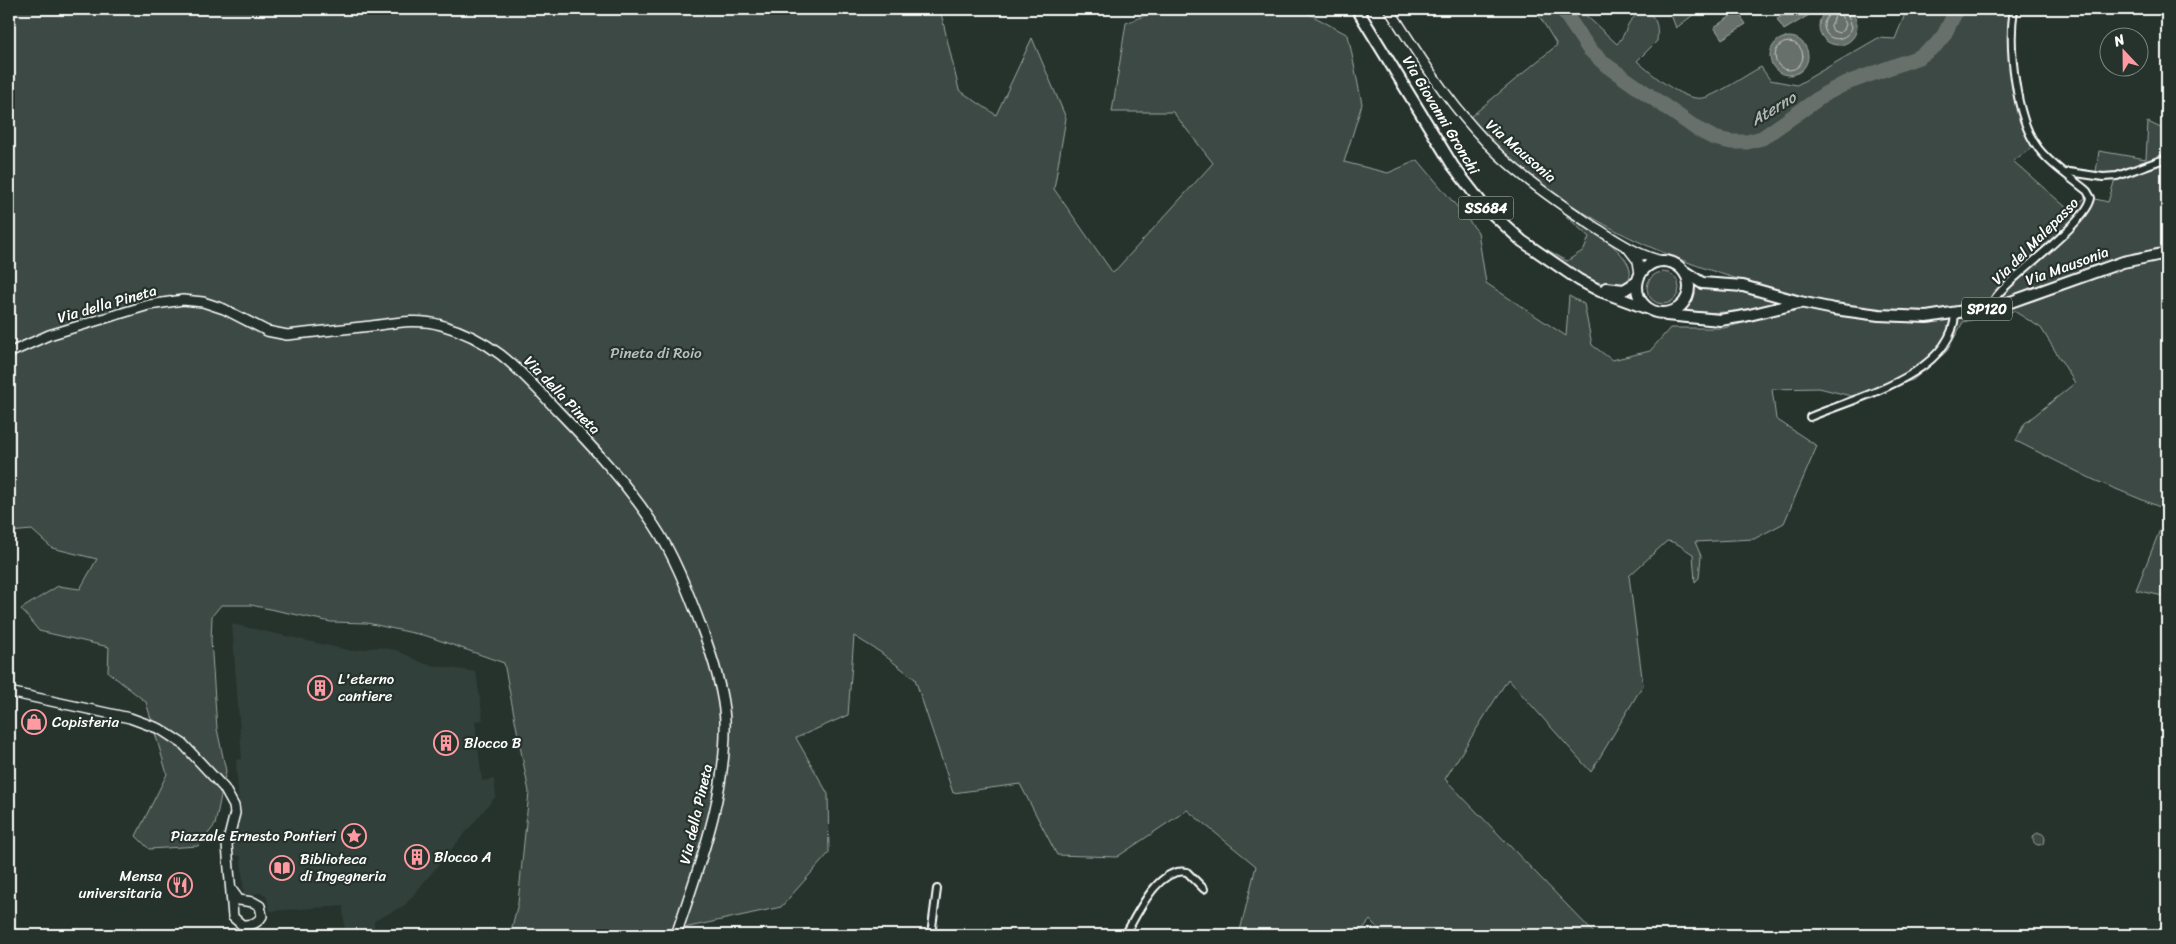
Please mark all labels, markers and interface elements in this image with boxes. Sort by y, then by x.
text: N [2109,27,2129,54]
north arrow [2098,28,2148,78]
street label: Via Giovanni Gronchi [1395,50,1487,180]
water label: Aterno [1744,83,1803,134]
street label: Via Mausonia [1480,113,1563,190]
street label: Via del Malepasso [1985,191,2085,291]
road number: SS684 [1458,197,1514,220]
street label: Via Mausonia [2022,239,2113,293]
street label: Via della Pineta [54,277,160,331]
road number: SP120 [1962,298,2012,320]
park label: Pineta di Roio [610,340,702,366]
street label: Via della Pineta [517,349,607,441]
place label: L'eterno cantiere [338,666,395,709]
building icon: L'eterno cantiere [307,675,333,701]
shop icon: Copisteria [21,709,47,735]
place label: Copisteria [52,709,120,735]
building icon: Blocco B [433,730,459,756]
place label: Blocco B [464,730,522,756]
street label: Via della Pineta [672,761,720,867]
place label: Piazzale Ernesto Pontieri [171,823,337,849]
place icon: Piazzale Ernesto Pontieri [341,823,367,849]
building icon: Blocco A [404,844,430,870]
place label: Blocco A [434,844,492,870]
place label: Biblioteca di Ingegneria [300,846,386,889]
library icon: Biblioteca di Ingegneria [269,855,295,881]
place label: Mensa universitaria [78,863,162,906]
restaurant icon: Mensa universitaria [167,872,193,898]

